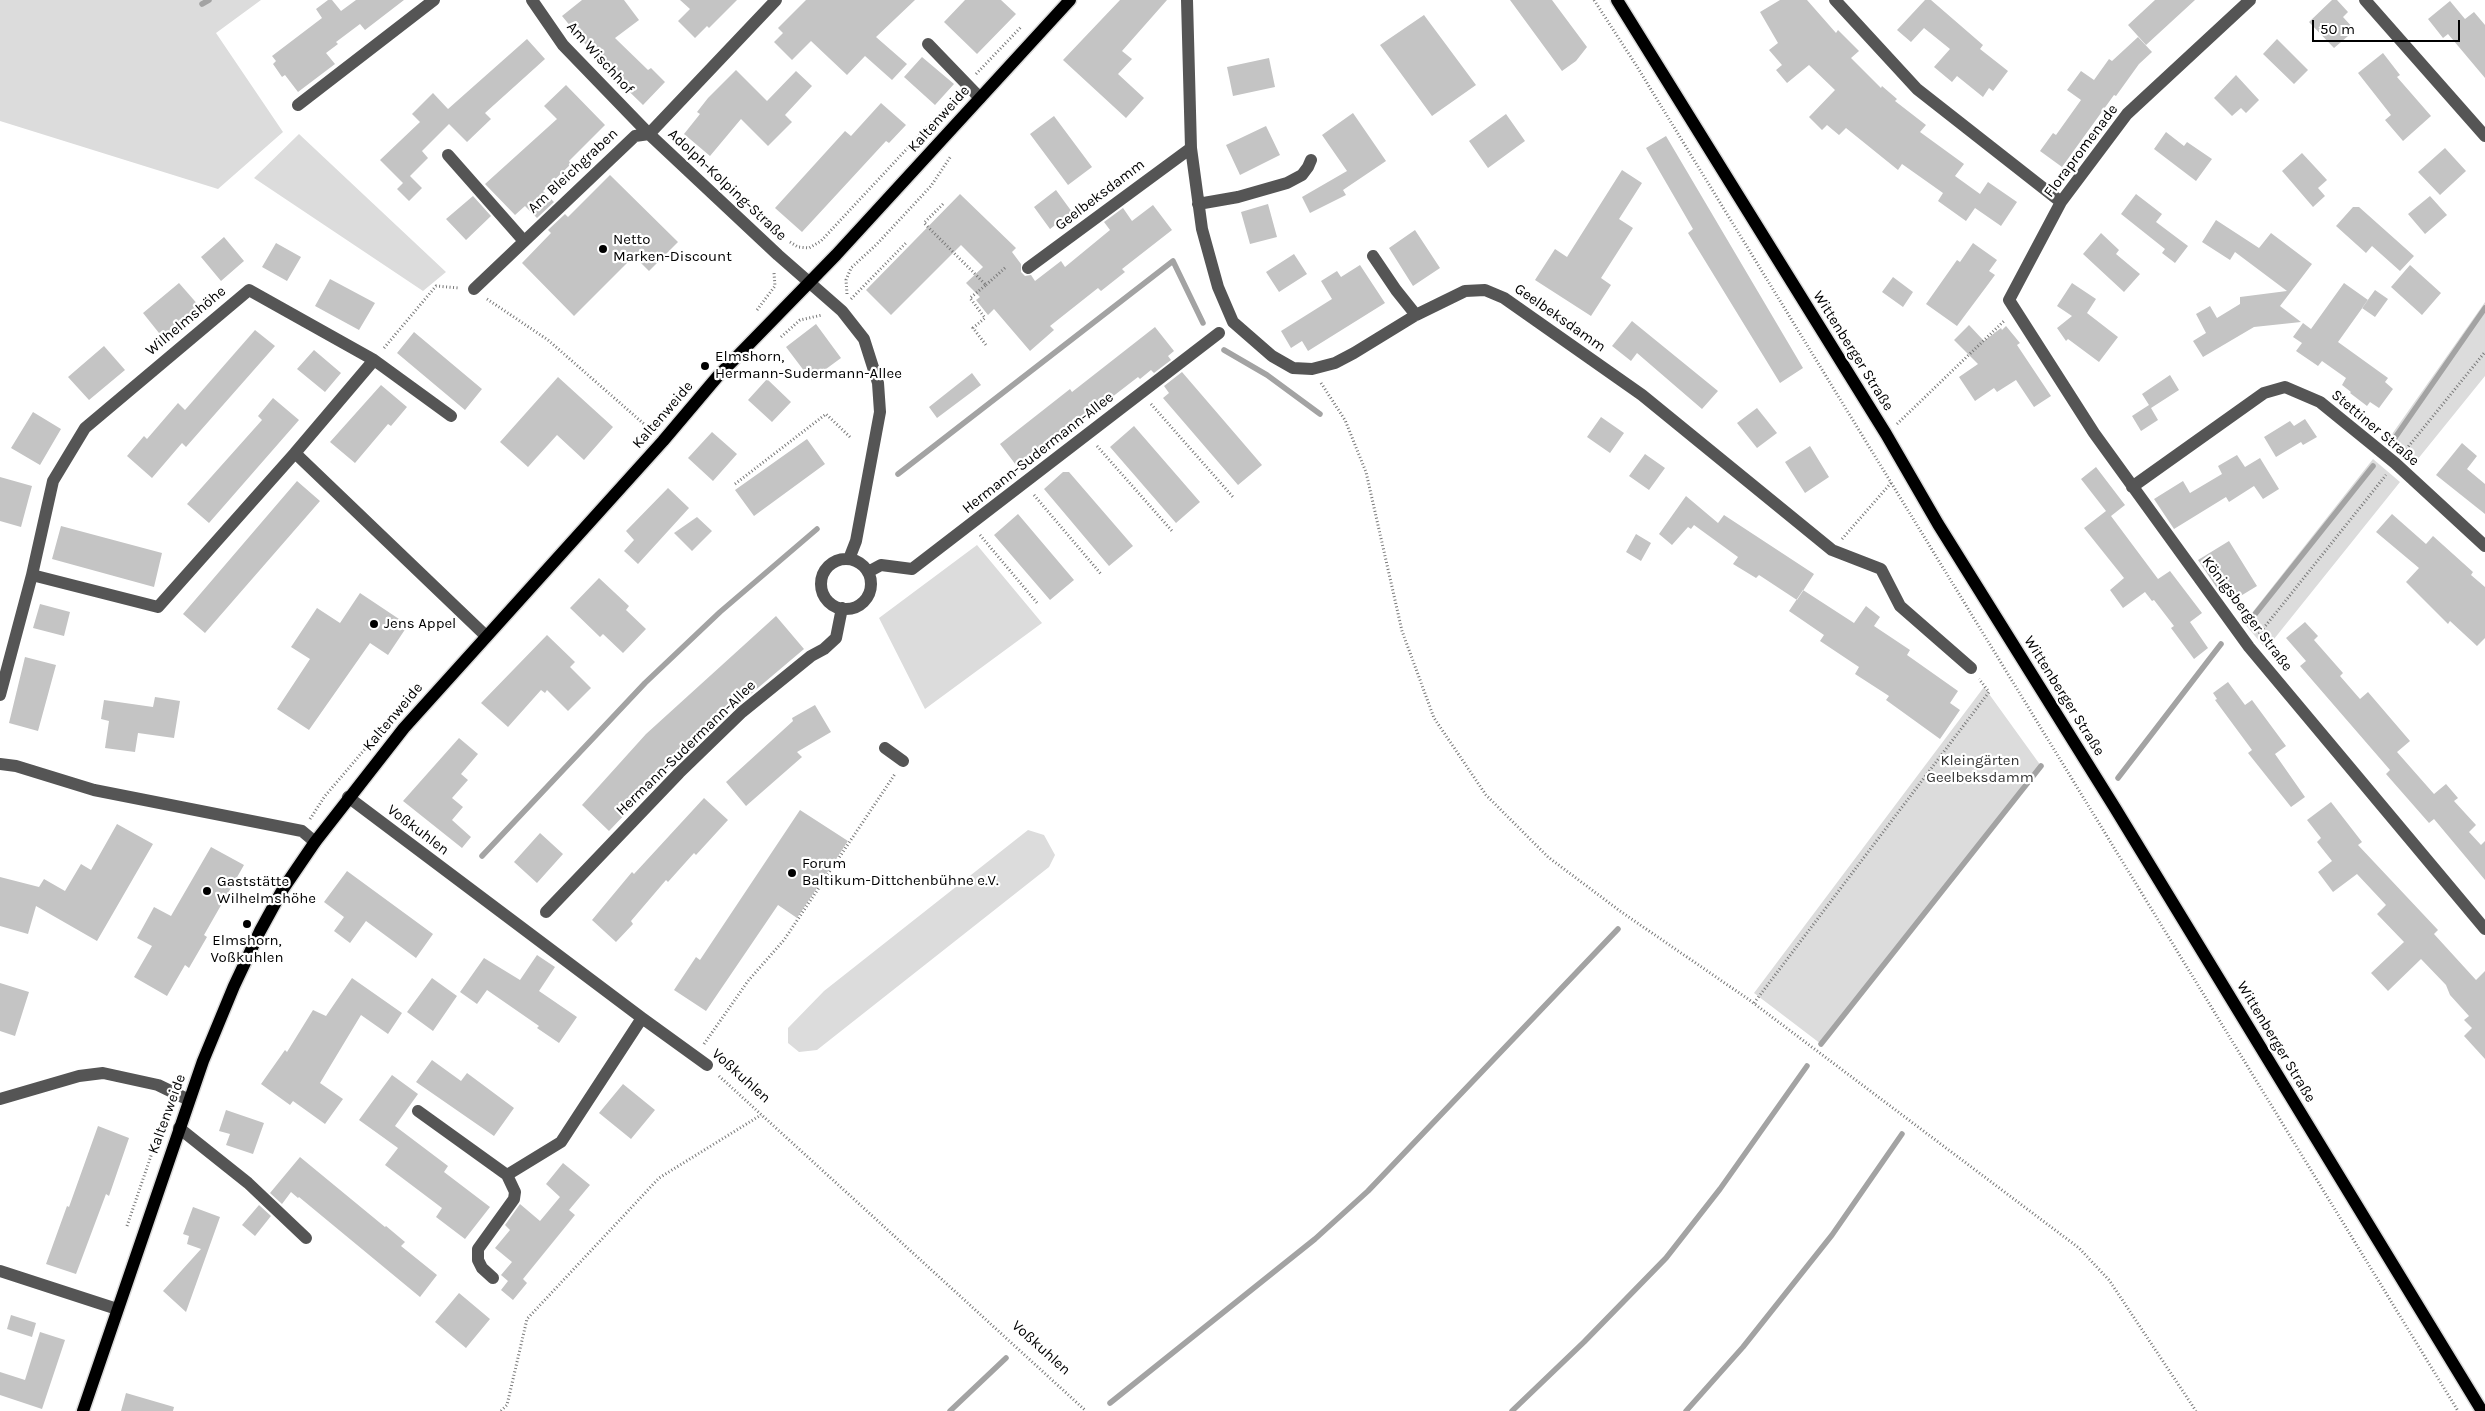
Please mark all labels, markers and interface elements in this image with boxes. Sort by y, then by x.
scale bar [2315,10,2462,42]
street label: Am Wischhof [563,18,637,98]
text: 50 m [2320,20,2355,38]
street label: Kaltenweide [904,82,974,156]
street label: Florapromenade [2040,101,2122,201]
street label: Am Bleichgraben [524,125,622,217]
street label: Adolph-Kolping-Straße [664,125,790,245]
street label: Geelbeksdamm [1052,155,1148,235]
place label: Netto Marken-Discount [613,231,732,266]
marker: Netto Marken-Discount [597,243,609,255]
street label: Geelbeksdamm [1511,280,1609,356]
street label: Wilhelmshöhe [142,282,230,360]
street label: Wittenberger Straße [1809,288,1897,414]
place label: Elmshorn, Hermann-Sudermann-Allee [715,348,902,383]
marker: Elmshorn, Hermann-Sudermann-Allee [699,360,711,372]
street label: Kaltenweide [629,378,697,452]
street label: Stettiner Straße [2327,386,2423,470]
street label: Hermann-Sudermann-Allee [959,388,1117,518]
street label: Königsberger Straße [2198,553,2296,675]
place label: Jens Appel [384,615,456,633]
marker: Jens Appel [368,618,380,630]
street label: Wittenberger Straße [2020,633,2108,759]
street label: Hermann-Sudermann-Allee [613,677,759,819]
street label: Kaltenweide [359,679,427,755]
park label: Kleingärten Geelbeksdamm [1926,752,2034,787]
street label: Voßkuhlen [383,801,453,859]
place label: Forum Baltikum-Dittchenbühne e.V. [802,855,999,890]
marker: Forum Baltikum-Dittchenbühne e.V. [786,867,798,879]
place label: Gaststätte Wilhelmshöhe [217,873,316,908]
marker: Gaststätte Wilhelmshöhe [201,885,213,897]
marker: Elmshorn, Voßkuhlen [241,918,253,930]
place label: Elmshorn, Voßkuhlen [211,932,283,967]
street label: Wittenberger Straße [2233,978,2319,1106]
street label: Voßkuhlen [708,1045,774,1107]
street label: Kaltenweide [144,1072,190,1156]
street label: Voßkuhlen [1008,1317,1074,1379]

